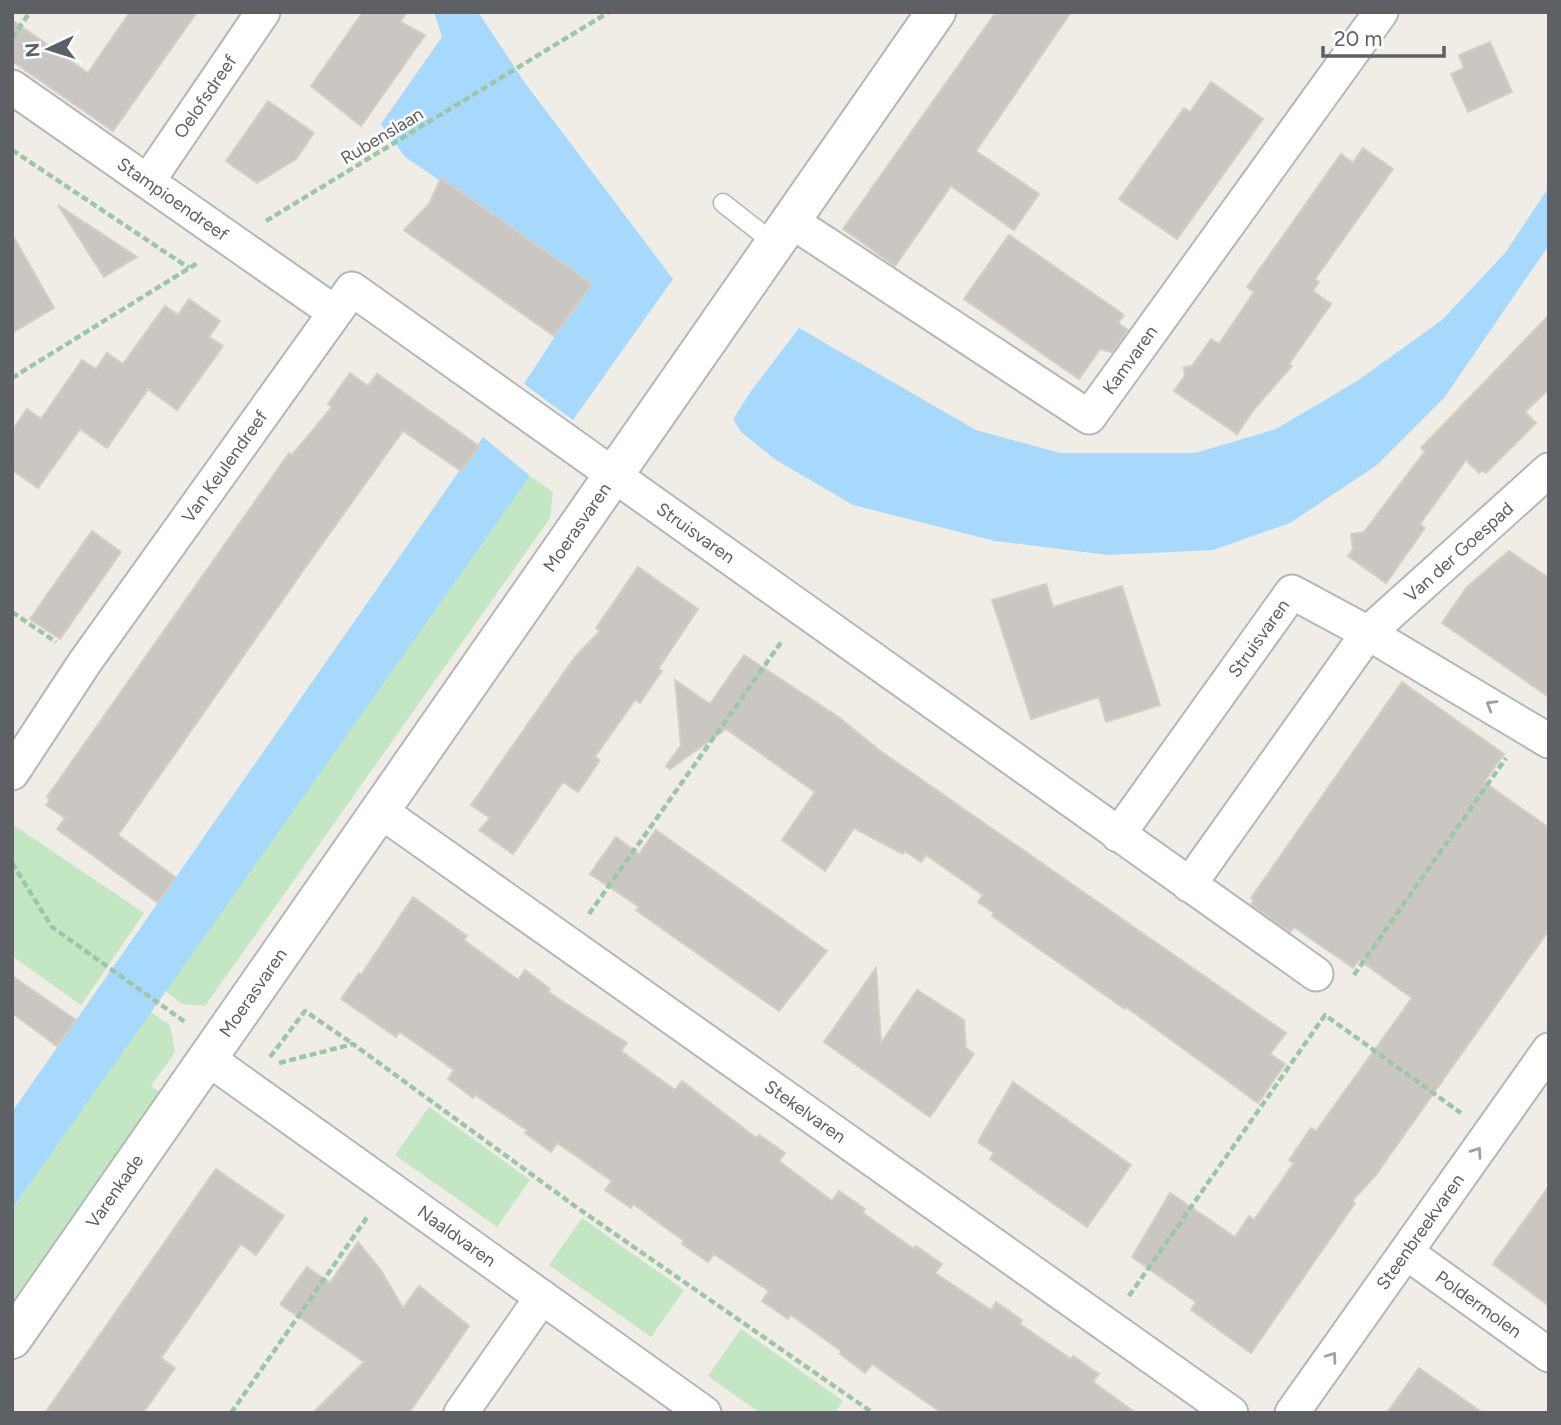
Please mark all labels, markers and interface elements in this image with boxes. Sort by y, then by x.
north arrow [14,14,84,84]
scale bar [1323,14,1444,58]
text: 20 m [1334,26,1382,51]
text: N [21,42,45,58]
street label: Oelofsdreef [169,50,242,143]
street label: Rubenslaan [337,103,427,169]
street label: Stampioendreef [113,153,233,246]
street label: Kamvaren [1098,321,1162,399]
street label: Van Keulendreef [177,406,273,527]
street label: Moerasvaren [539,479,616,576]
street label: Van der Goespad [1400,497,1518,607]
street label: Struisvaren [652,498,739,568]
street label: Struisvaren [1223,595,1294,682]
one-way arrow [1485,700,1498,713]
street label: Moerasvaren [215,944,292,1041]
street label: Stekelvaren [760,1075,850,1148]
one-way arrow [1469,1147,1481,1160]
street label: Varenkade [82,1150,148,1232]
street label: Steenbreekvaren [1372,1170,1469,1294]
street label: Naaldvaren [413,1201,500,1272]
street label: Poldermolen [1431,1266,1526,1343]
one-way arrow [1324,1352,1336,1365]

